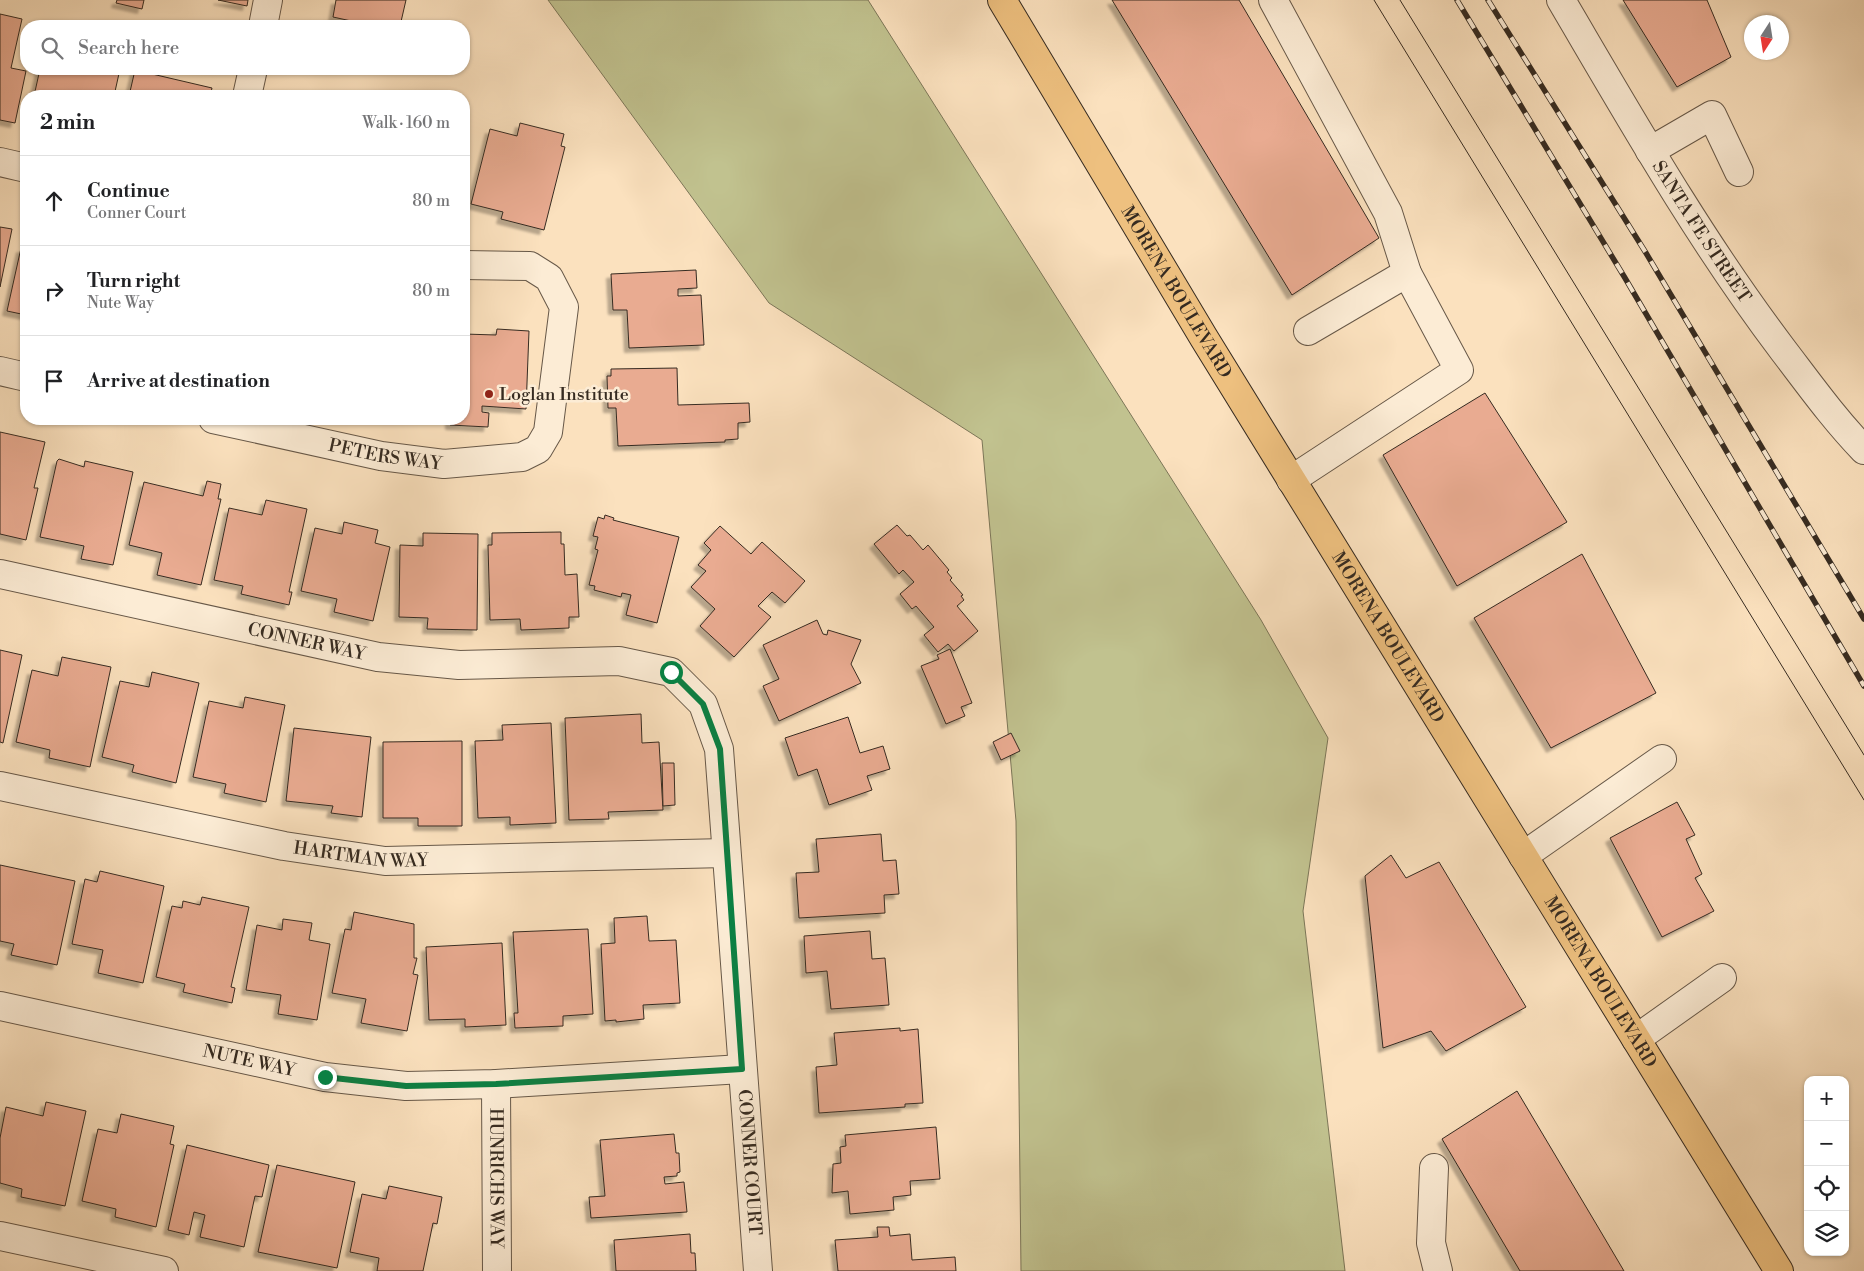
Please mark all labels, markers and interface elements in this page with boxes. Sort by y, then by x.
north arrow [1744,15,1789,60]
search box [20,20,470,75]
icon: search [38,34,66,62]
text: Search here [78,36,179,60]
text: 2 min [40,110,95,136]
text: Walk · 160 m [362,113,450,133]
street label: SANTA FE STREET [1647,156,1756,307]
text: Continue [87,179,170,203]
icon: ahead [40,187,68,215]
text: 80 m [412,191,450,211]
street label: MORENA BOULEVARD [1116,201,1237,382]
text: Conner Court [87,203,186,223]
text: Turn right [87,269,180,293]
icon: right [40,277,68,305]
text: 80 m [412,281,450,301]
text: Nute Way [87,293,154,313]
icon: arrive [40,367,68,395]
text: Arrive at destination [87,369,270,393]
place label: Loglan Institute [499,383,629,406]
marker: Loglan Institute [483,388,495,400]
street label: PETERS WAY [326,433,444,475]
street label: MORENA BOULEVARD [1327,547,1450,727]
street label: CONNER WAY [246,617,369,666]
route start [660,661,683,684]
street label: HARTMAN WAY [292,836,430,873]
street label: MORENA BOULEVARD [1539,892,1662,1072]
street label: NUTE WAY [201,1039,299,1082]
route end [314,1066,337,1089]
map controls [1804,1076,1849,1256]
button: + [1804,1076,1849,1121]
street label: CONNER COURT [733,1088,767,1236]
street label: HUNRICHS WAY [485,1108,508,1249]
button: − [1804,1121,1849,1166]
button: locate [1804,1166,1849,1211]
button: layers [1804,1211,1849,1256]

